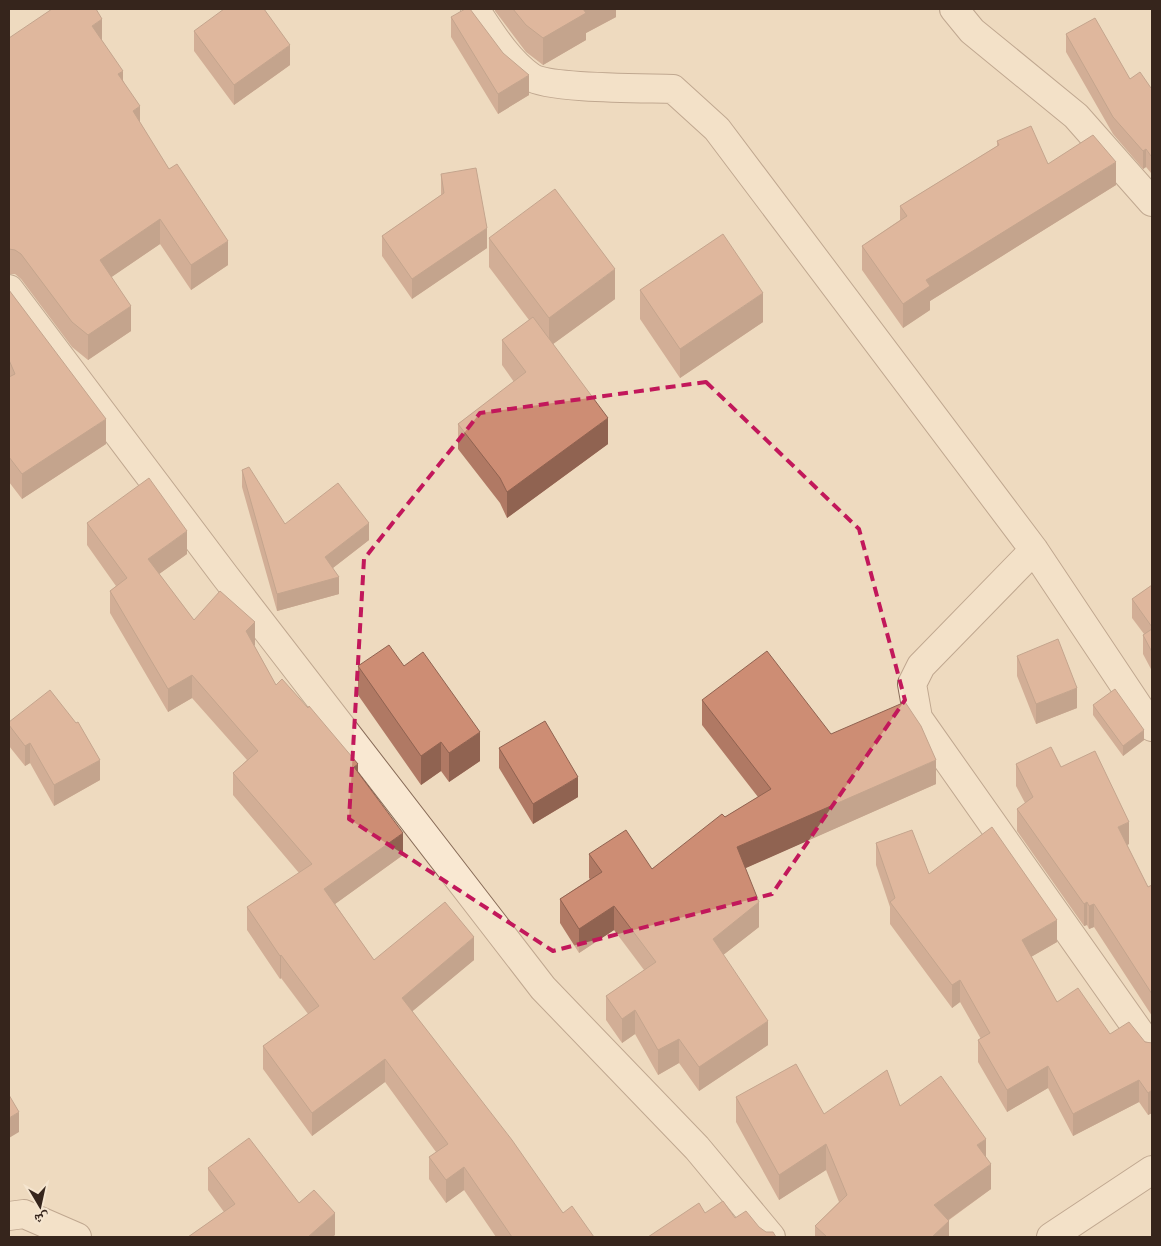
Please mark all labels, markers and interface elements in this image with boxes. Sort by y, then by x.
north arrow [15,1181,65,1231]
text: ش [33,1209,51,1228]

